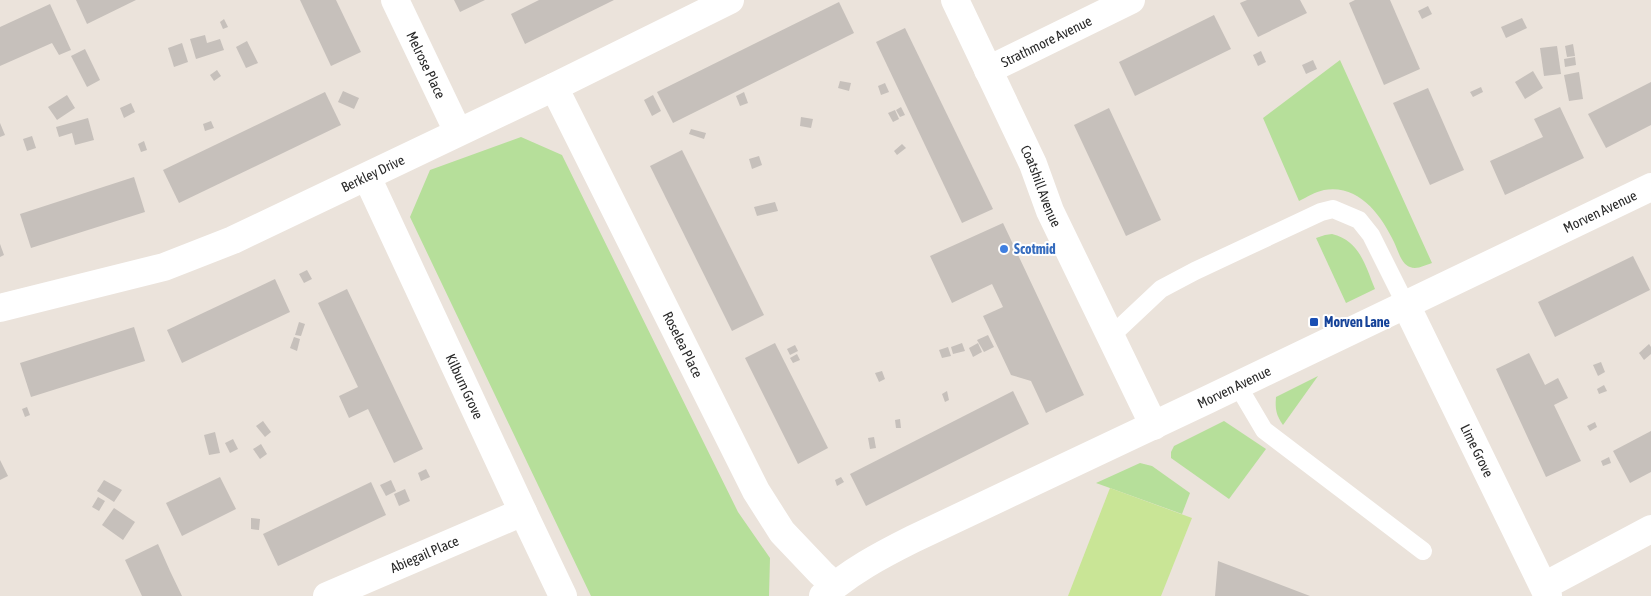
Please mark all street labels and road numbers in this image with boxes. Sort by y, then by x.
street label: Strathmore Avenue [998,12,1094,70]
street label: Melrose Place [403,29,449,101]
street label: Coatshill Avenue [1017,143,1064,230]
street label: Berkley Drive [339,152,407,195]
street label: Morven Avenue [1561,187,1639,236]
street label: Roselea Place [660,309,706,380]
street label: Kilburn Grove [442,351,487,422]
street label: Morven Avenue [1195,363,1273,411]
street label: Lime Grove [1457,421,1497,480]
street label: Abiegail Place [388,533,461,576]

